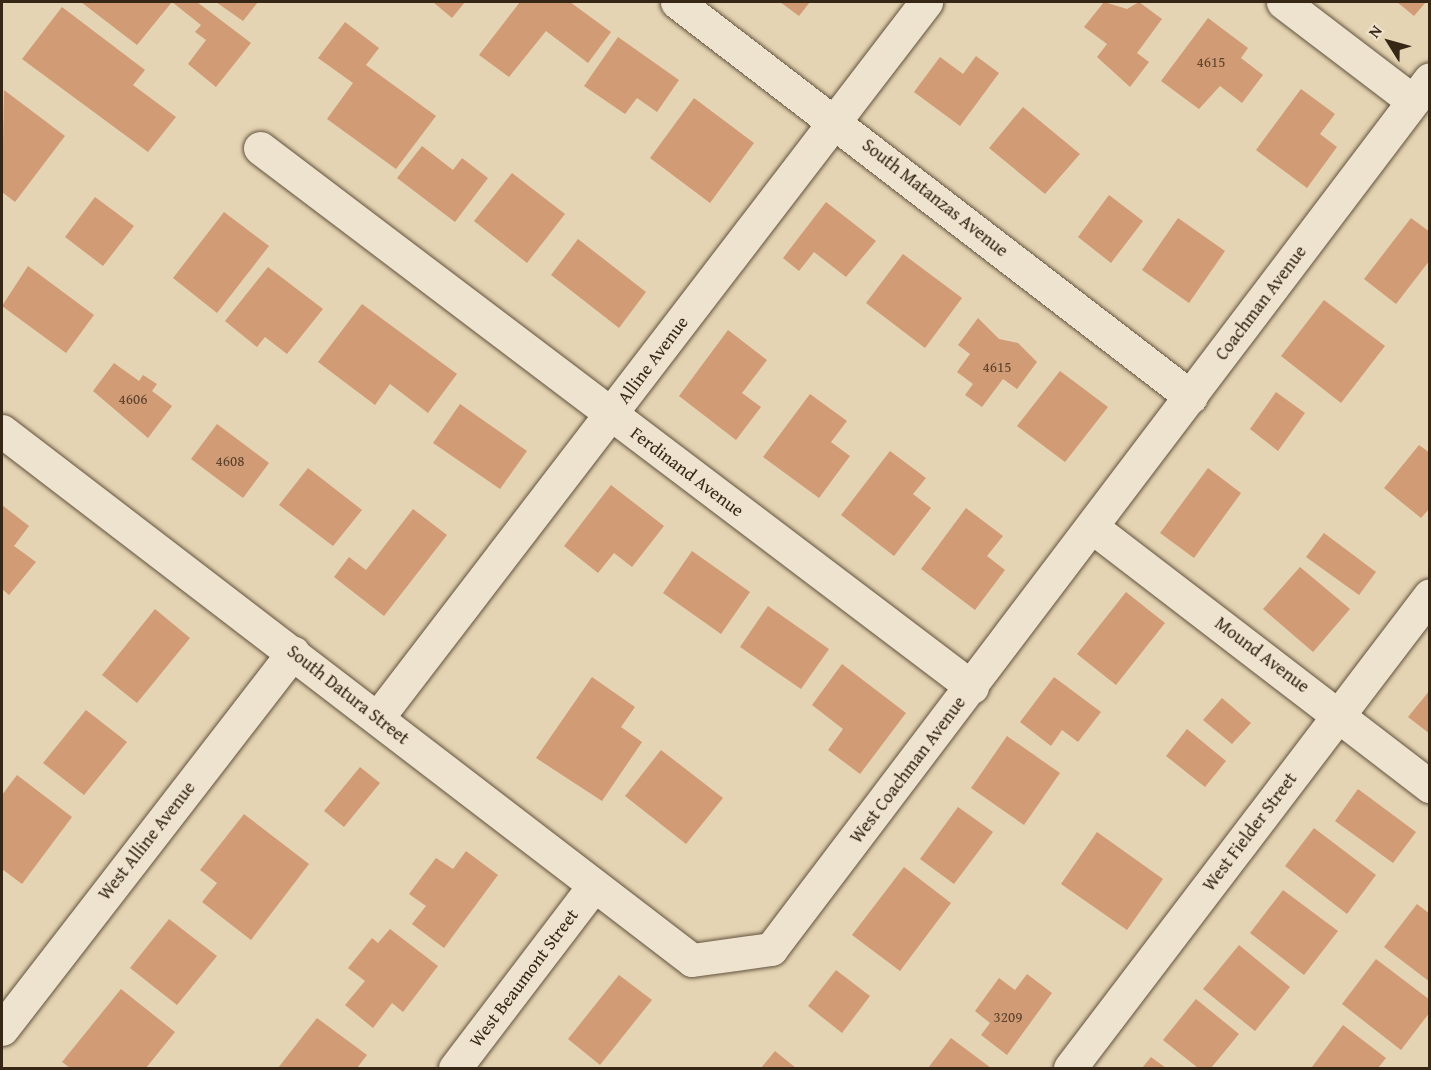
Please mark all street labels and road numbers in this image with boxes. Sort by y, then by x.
street label: South Matanzas Avenue [858,134,1012,262]
street label: Coachman Avenue [1211,241,1311,365]
street label: Alline Avenue [613,312,693,408]
street label: Ferdinand Avenue [626,422,748,522]
street label: Mound Avenue [1211,612,1313,698]
street label: South Datura Street [283,641,413,749]
street label: West Coachman Avenue [846,692,970,848]
street label: West Fielder Street [1198,768,1302,896]
street label: West Alline Avenue [94,777,200,905]
street label: West Beaumont Street [465,905,583,1051]

